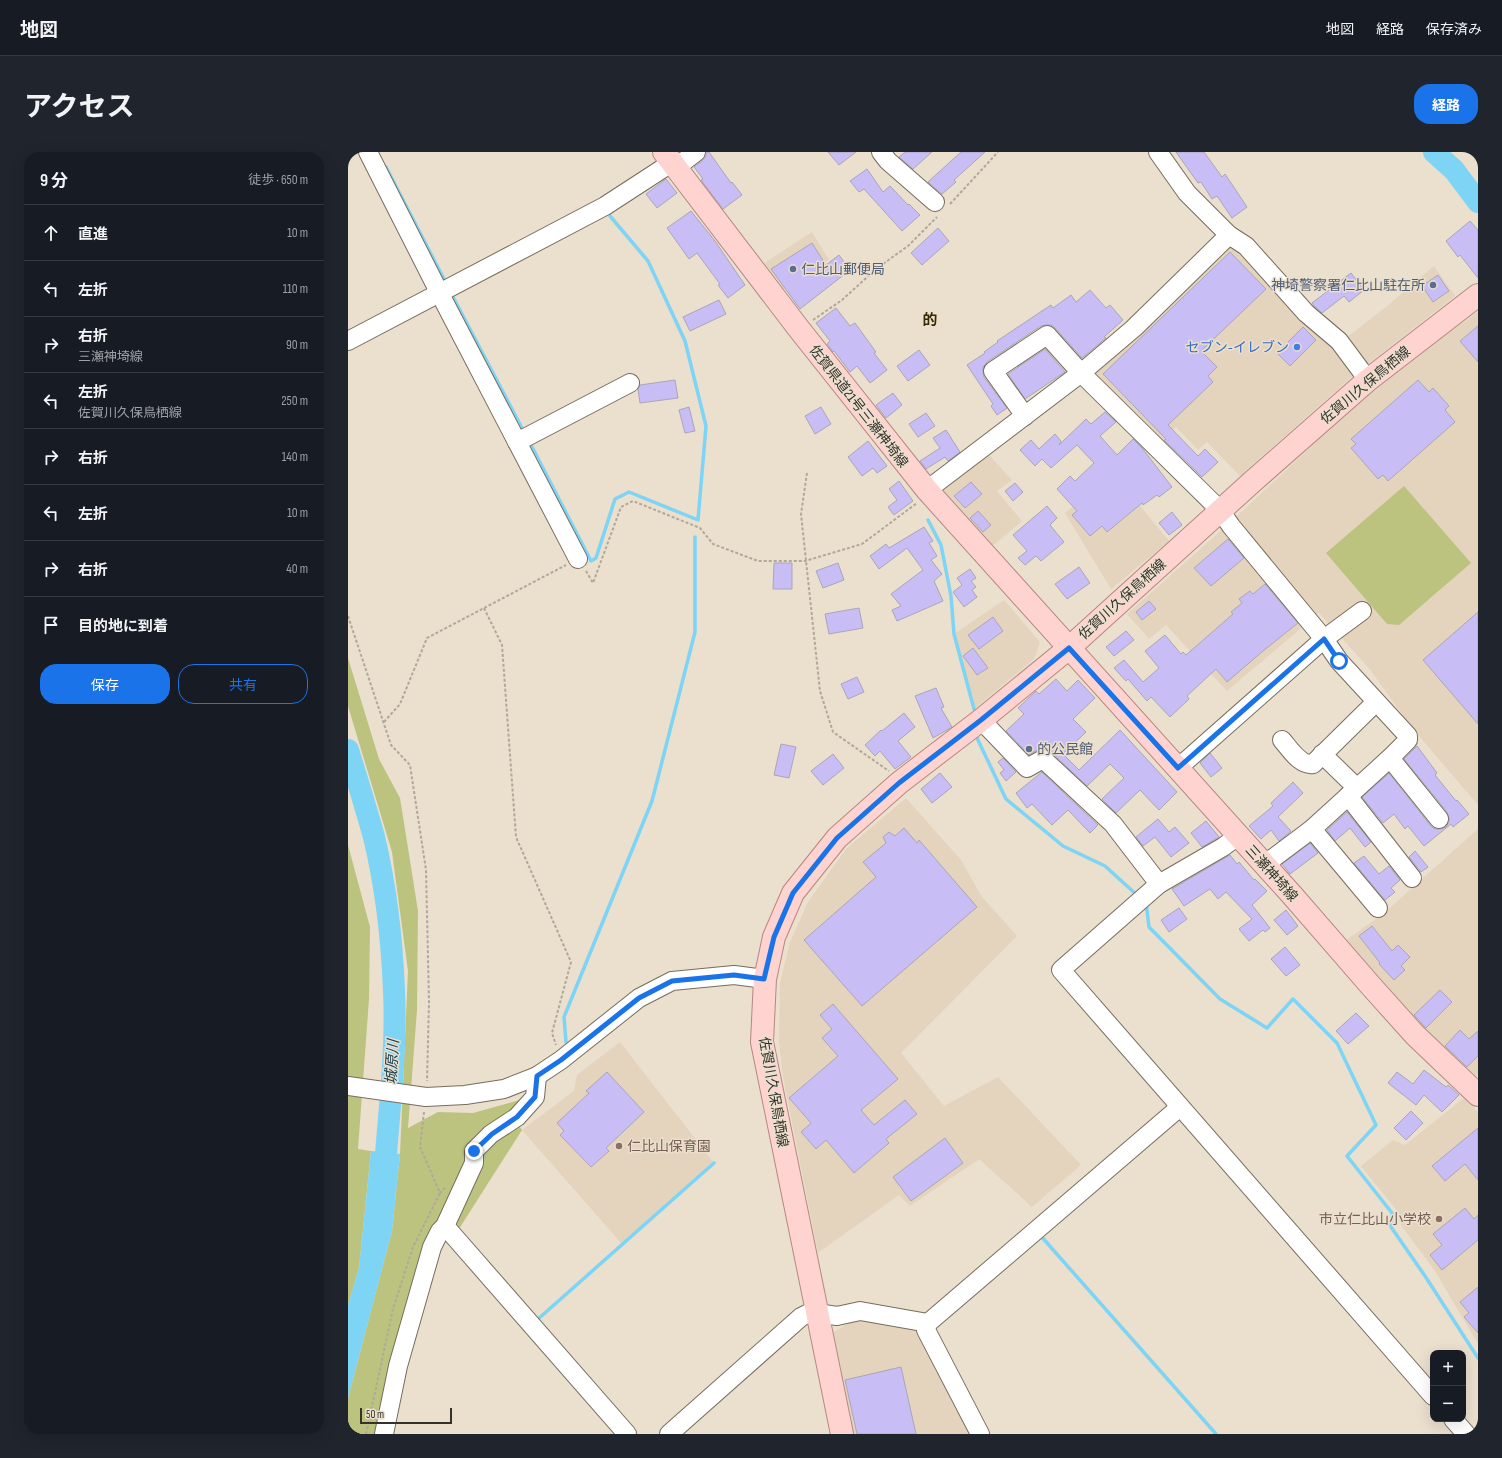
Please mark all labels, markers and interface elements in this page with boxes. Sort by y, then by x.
text: 地図 [20,19,58,42]
text: 地図 [1326,21,1354,38]
text: 経路 [1376,21,1404,38]
text: 保存済み [1426,21,1482,38]
button: 経路 [1414,84,1478,124]
text: アクセス [24,91,135,124]
text: 9 分 [40,171,68,191]
text: 徒歩 · 650 m [248,172,308,188]
icon: ahead [40,222,62,244]
text: 直進 [78,225,108,244]
text: 10 m [287,225,308,241]
place label: 仁比山郵便局 [801,261,885,278]
marker: 仁比山郵便局 [788,264,798,274]
place label: 神埼警察署仁比山駐在所 [1271,277,1425,294]
icon: left [40,278,62,300]
marker: 神埼警察署仁比山駐在所 [1428,280,1438,290]
text: 左折 [78,281,108,300]
text: 110 m [283,281,308,297]
district label: 的 [922,311,938,330]
text: 右折 [78,327,108,346]
icon: right [40,334,62,356]
text: 90 m [286,337,308,353]
place label: セブン-イレブン [1186,339,1289,356]
street label: 佐賀県道21号三瀬神埼線 [806,342,912,471]
marker: セブン-イレブン [1292,342,1302,352]
street label: 佐賀川久保鳥栖線 [1317,343,1414,428]
text: 三瀬神埼線 [78,349,143,365]
text: 左折 [78,383,108,402]
icon: left [40,390,62,412]
text: 250 m [281,393,308,409]
text: 佐賀川久保鳥栖線 [78,405,182,421]
icon: right [40,446,62,468]
text: 右折 [78,449,108,468]
text: 140 m [282,449,308,465]
icon: left [40,502,62,524]
text: 左折 [78,505,108,524]
text: 10 m [287,505,308,521]
street label: 佐賀川久保鳥栖線 [1075,556,1170,643]
icon: right [40,558,62,580]
text: 右折 [78,561,108,580]
text: 40 m [286,561,308,577]
icon: arrive [40,614,62,636]
text: 目的地に到着 [78,617,168,636]
route start [1330,652,1348,670]
button: 保存 [40,664,170,704]
button: 共有 [178,664,308,704]
place label: 的公民館 [1037,741,1093,758]
marker: 的公民館 [1024,744,1034,754]
street label: 三瀬神埼線 [1242,842,1301,905]
street label: 佐賀川久保鳥栖線 [755,1035,792,1149]
water label: 城原川 [382,1037,403,1085]
place label: 仁比山保育園 [627,1138,711,1155]
marker: 仁比山保育園 [614,1141,624,1151]
route end [465,1142,483,1160]
place label: 市立仁比山小学校 [1319,1211,1431,1228]
marker: 市立仁比山小学校 [1434,1214,1444,1224]
map controls [1430,1350,1466,1422]
button: + [1430,1350,1466,1386]
button: − [1430,1386,1466,1422]
scale bar [360,1406,452,1425]
text: 50 m [366,1408,384,1421]

